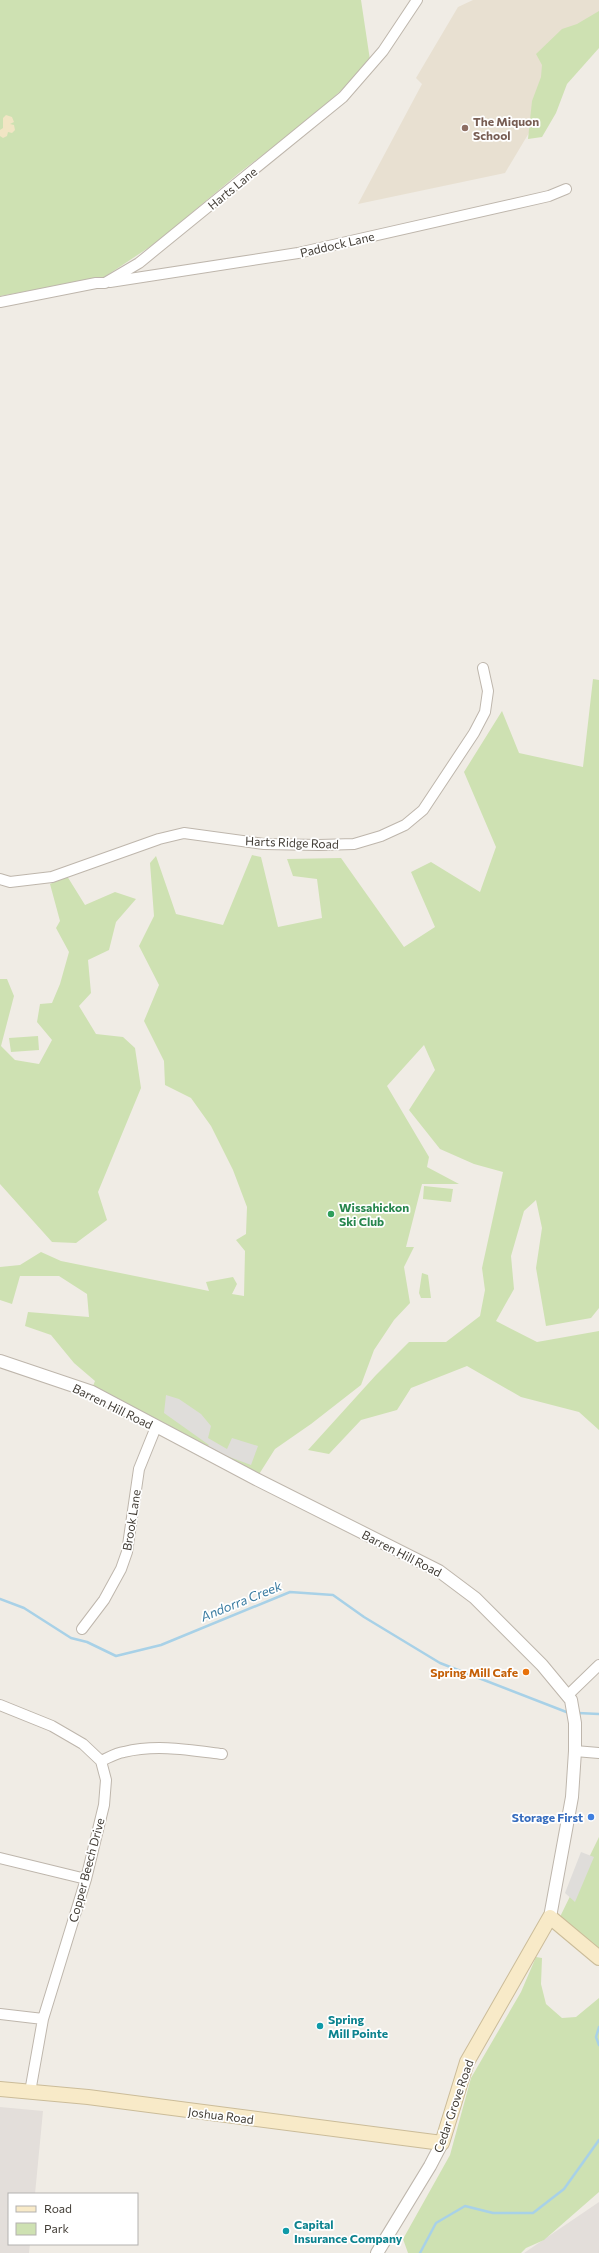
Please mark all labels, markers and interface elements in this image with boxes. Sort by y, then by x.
place label: The Miquon School [473,114,539,142]
marker: The Miquon School [460,123,470,133]
street label: Harts Lane [205,164,259,212]
street label: Paddock Lane [298,229,376,259]
street label: Harts Ridge Road [245,833,339,851]
place label: Wissahickon Ski Club [339,1200,409,1228]
marker: Wissahickon Ski Club [326,1209,336,1219]
street label: Barren Hill Road [71,1381,155,1431]
street label: Brook Lane [119,1488,143,1552]
street label: Barren Hill Road [360,1527,444,1579]
water label: Andorra Creek [197,1577,285,1625]
place label: Spring Mill Cafe [430,1665,518,1679]
marker: Spring Mill Cafe [521,1667,531,1677]
place label: Storage First [512,1810,583,1824]
marker: Storage First [586,1812,596,1822]
street label: Copper Beech Drive [65,1816,107,1924]
place label: Spring Mill Pointe [328,2012,388,2040]
marker: Spring Mill Pointe [315,2021,325,2031]
street label: Cedar Grove Road [430,2057,476,2155]
street label: Joshua Road [187,2104,255,2127]
legend [8,2193,138,2245]
text: Road [44,2201,72,2215]
place label: Capital Insurance Company [294,2217,403,2245]
text: Park [44,2221,70,2235]
marker: Capital Insurance Company [281,2226,291,2236]

